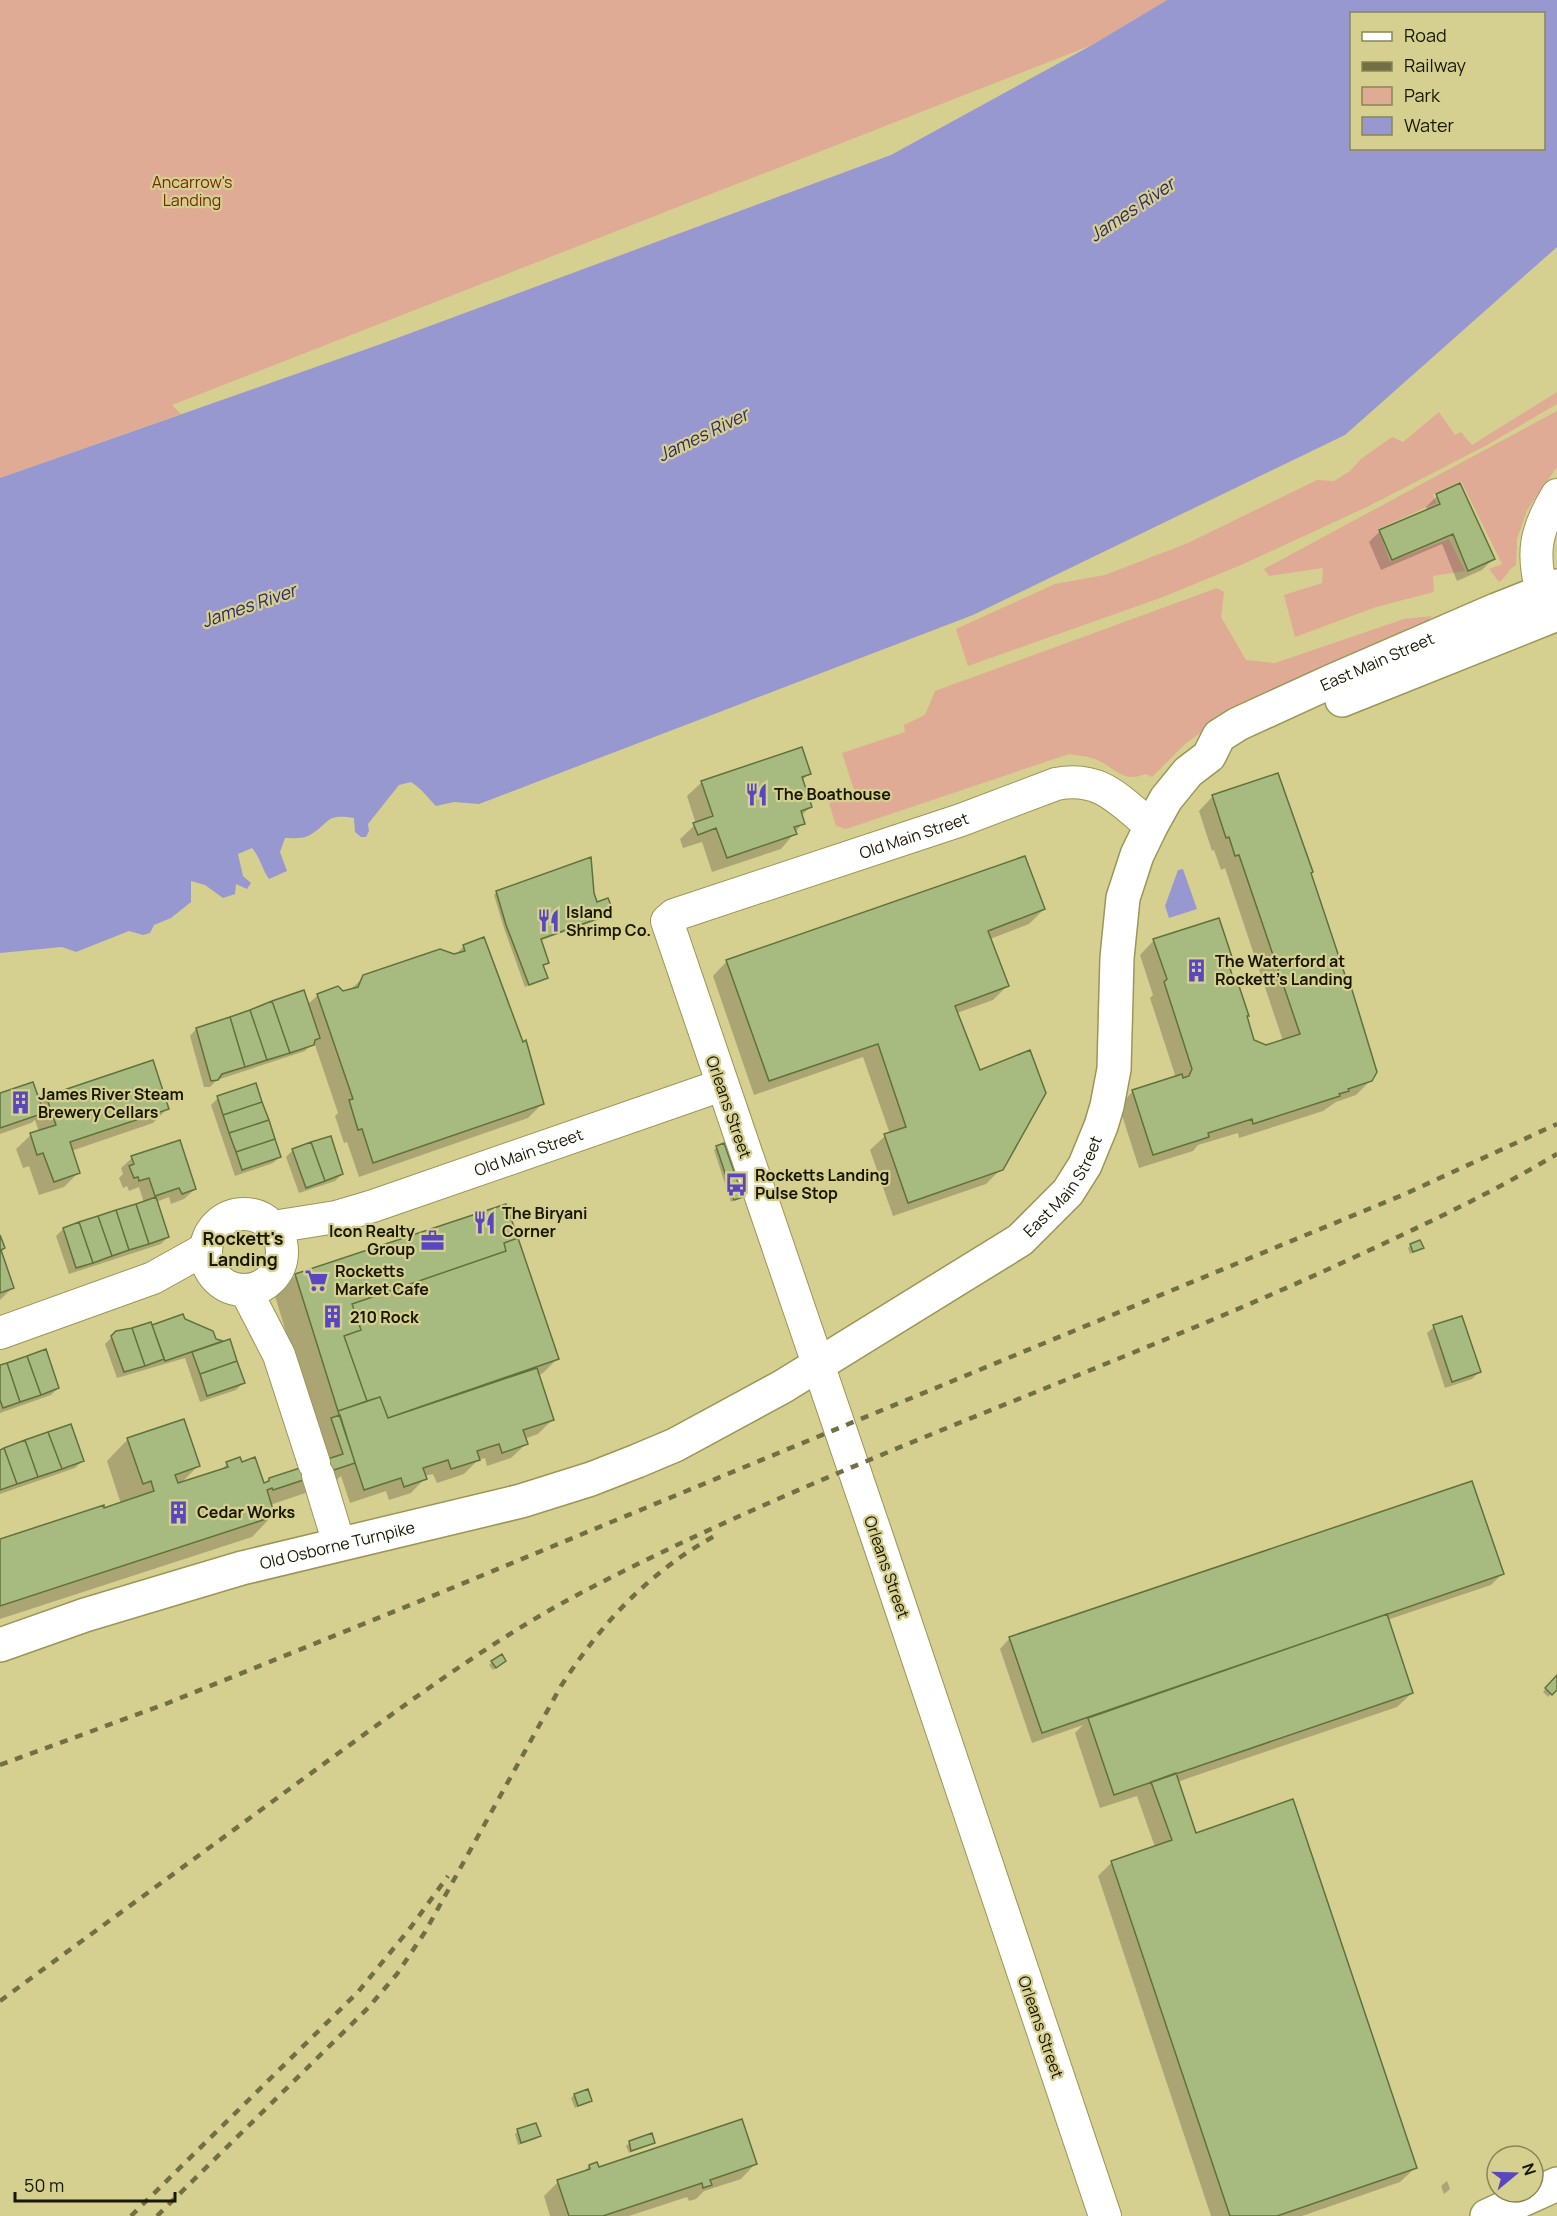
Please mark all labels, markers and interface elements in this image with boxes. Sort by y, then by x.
legend [1350,12,1545,150]
text: Road [1404,23,1447,47]
text: Railway [1404,53,1466,77]
text: Park [1404,83,1441,107]
text: Water [1404,113,1454,137]
water label: James River [1084,170,1181,247]
park label: Ancarrow's Landing [152,171,232,211]
water label: James River [653,401,754,466]
water label: James River [198,577,302,632]
street label: East Main Street [1317,627,1437,696]
restaurant icon: The Boathouse [743,781,769,807]
place label: The Boathouse [774,783,891,805]
street label: Old Main Street [856,807,972,864]
place label: Island Shrimp Co. [566,901,651,941]
restaurant icon: Island Shrimp Co. [535,908,561,934]
place label: The Waterford at Rockett's Landing [1215,950,1353,990]
building icon: The Waterford at Rockett's Landing [1184,957,1210,983]
street label: Orleans Street [701,1053,757,1161]
place label: James River Steam Brewery Cellars [38,1083,184,1123]
building icon: James River Steam Brewery Cellars [7,1090,33,1116]
street label: Old Main Street [471,1123,586,1181]
street label: East Main Street [1018,1132,1107,1242]
place label: Rocketts Landing Pulse Stop [755,1164,889,1204]
bus stop icon: Rocketts Landing Pulse Stop [724,1171,750,1197]
place label: The Biryani Corner [502,1202,588,1242]
restaurant icon: The Biryani Corner [471,1209,497,1235]
place label: Icon Realty Group [329,1220,415,1260]
district label: Rockett's Landing [202,1226,284,1271]
office icon: Icon Realty Group [420,1227,446,1253]
place label: Rocketts Market Cafe [335,1260,429,1300]
supermarket icon: Rocketts Market Cafe [304,1267,330,1293]
building icon: 210 Rock [319,1304,345,1330]
place label: 210 Rock [350,1306,419,1328]
building icon: Cedar Works [166,1499,192,1525]
place label: Cedar Works [197,1501,295,1523]
street label: Orleans Street [859,1513,915,1621]
street label: Old Osborne Turnpike [258,1516,417,1574]
street label: Orleans Street [1013,1973,1069,2081]
north arrow [1485,2144,1545,2204]
text: N [1517,2160,1541,2178]
scale bar [15,2165,176,2203]
text: 50 m [24,2173,64,2197]

